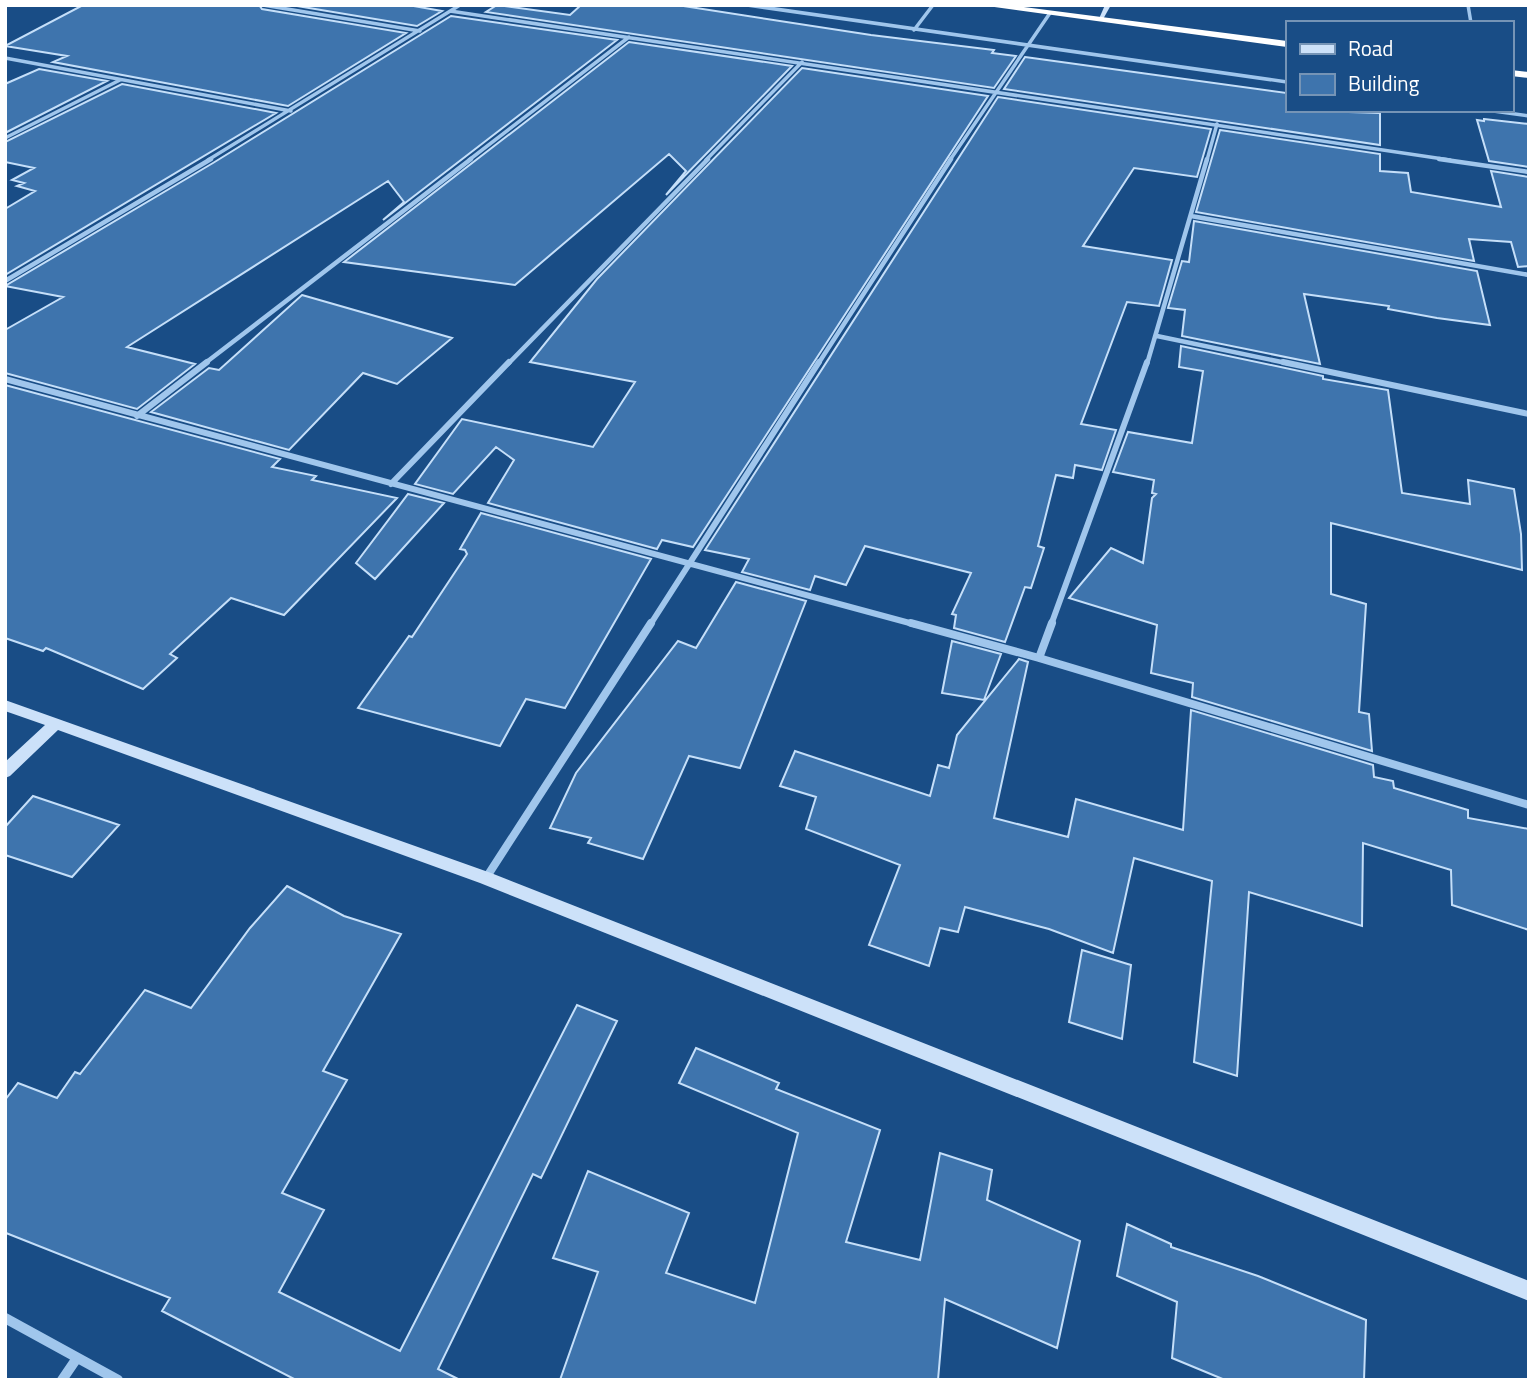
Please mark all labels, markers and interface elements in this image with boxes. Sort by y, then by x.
legend [1286,21,1513,112]
text: Road [1348,32,1393,64]
text: Building [1348,67,1420,99]

